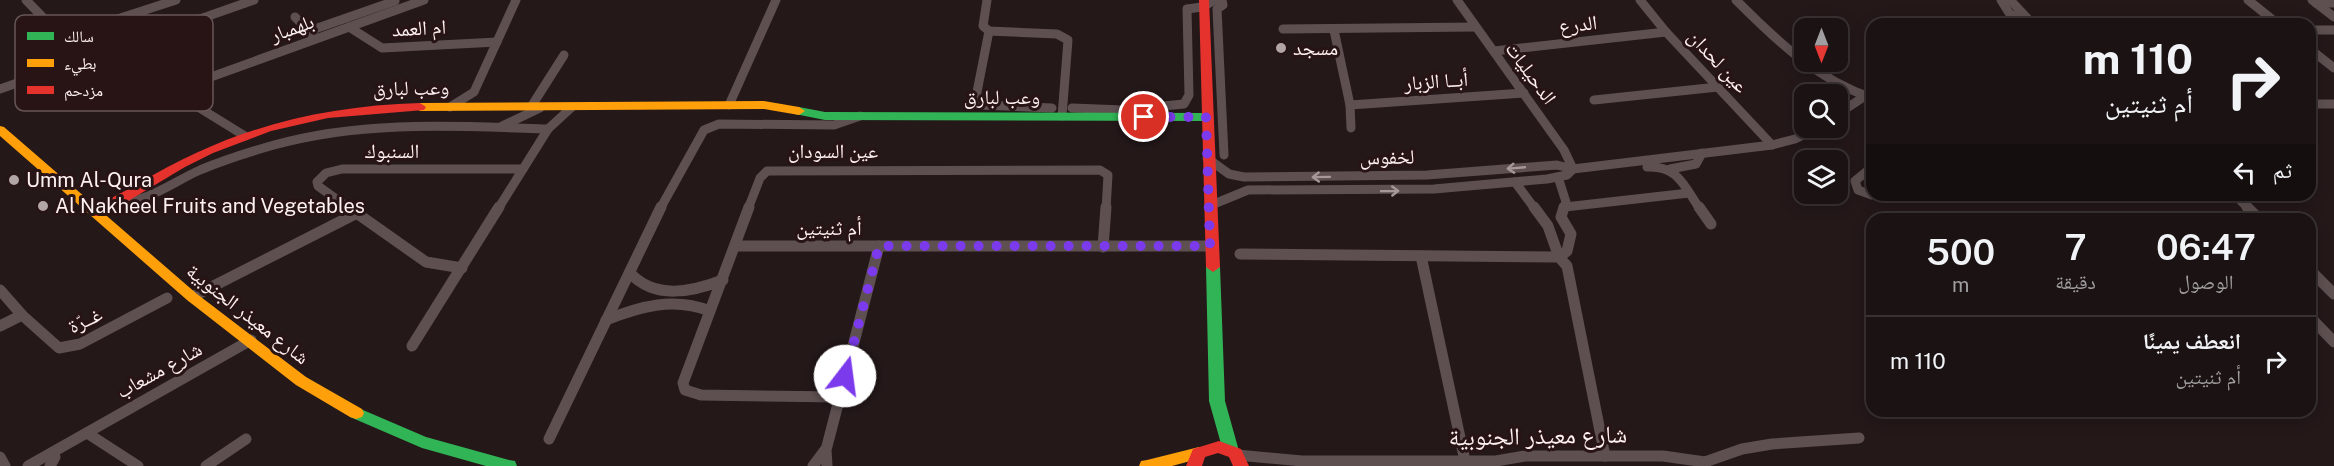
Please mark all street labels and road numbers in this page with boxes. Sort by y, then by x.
street label: بلهمبار [266,9,317,47]
street label: الدرع [1558,10,1598,39]
street label: ام العمد [391,15,447,43]
street label: عين لحدان [1683,25,1753,97]
street label: الدحيليات [1500,37,1562,109]
street label: أبــا الزبار [1402,67,1469,95]
street label: وعب لبارق [373,75,449,101]
street label: وعب لبارق [964,85,1040,109]
street label: السنبوك [365,139,419,163]
street label: عين السودان [788,139,878,163]
street label: لخفوس [1359,145,1415,169]
street label: أم ثنيتين [796,216,862,242]
street label: شارع معيذر الجنوبية [181,259,314,370]
street label: غــرّة [64,302,106,338]
street label: شارع مشعاب [112,337,206,404]
street label: شارع معيذر الجنوبية [1448,419,1628,453]

